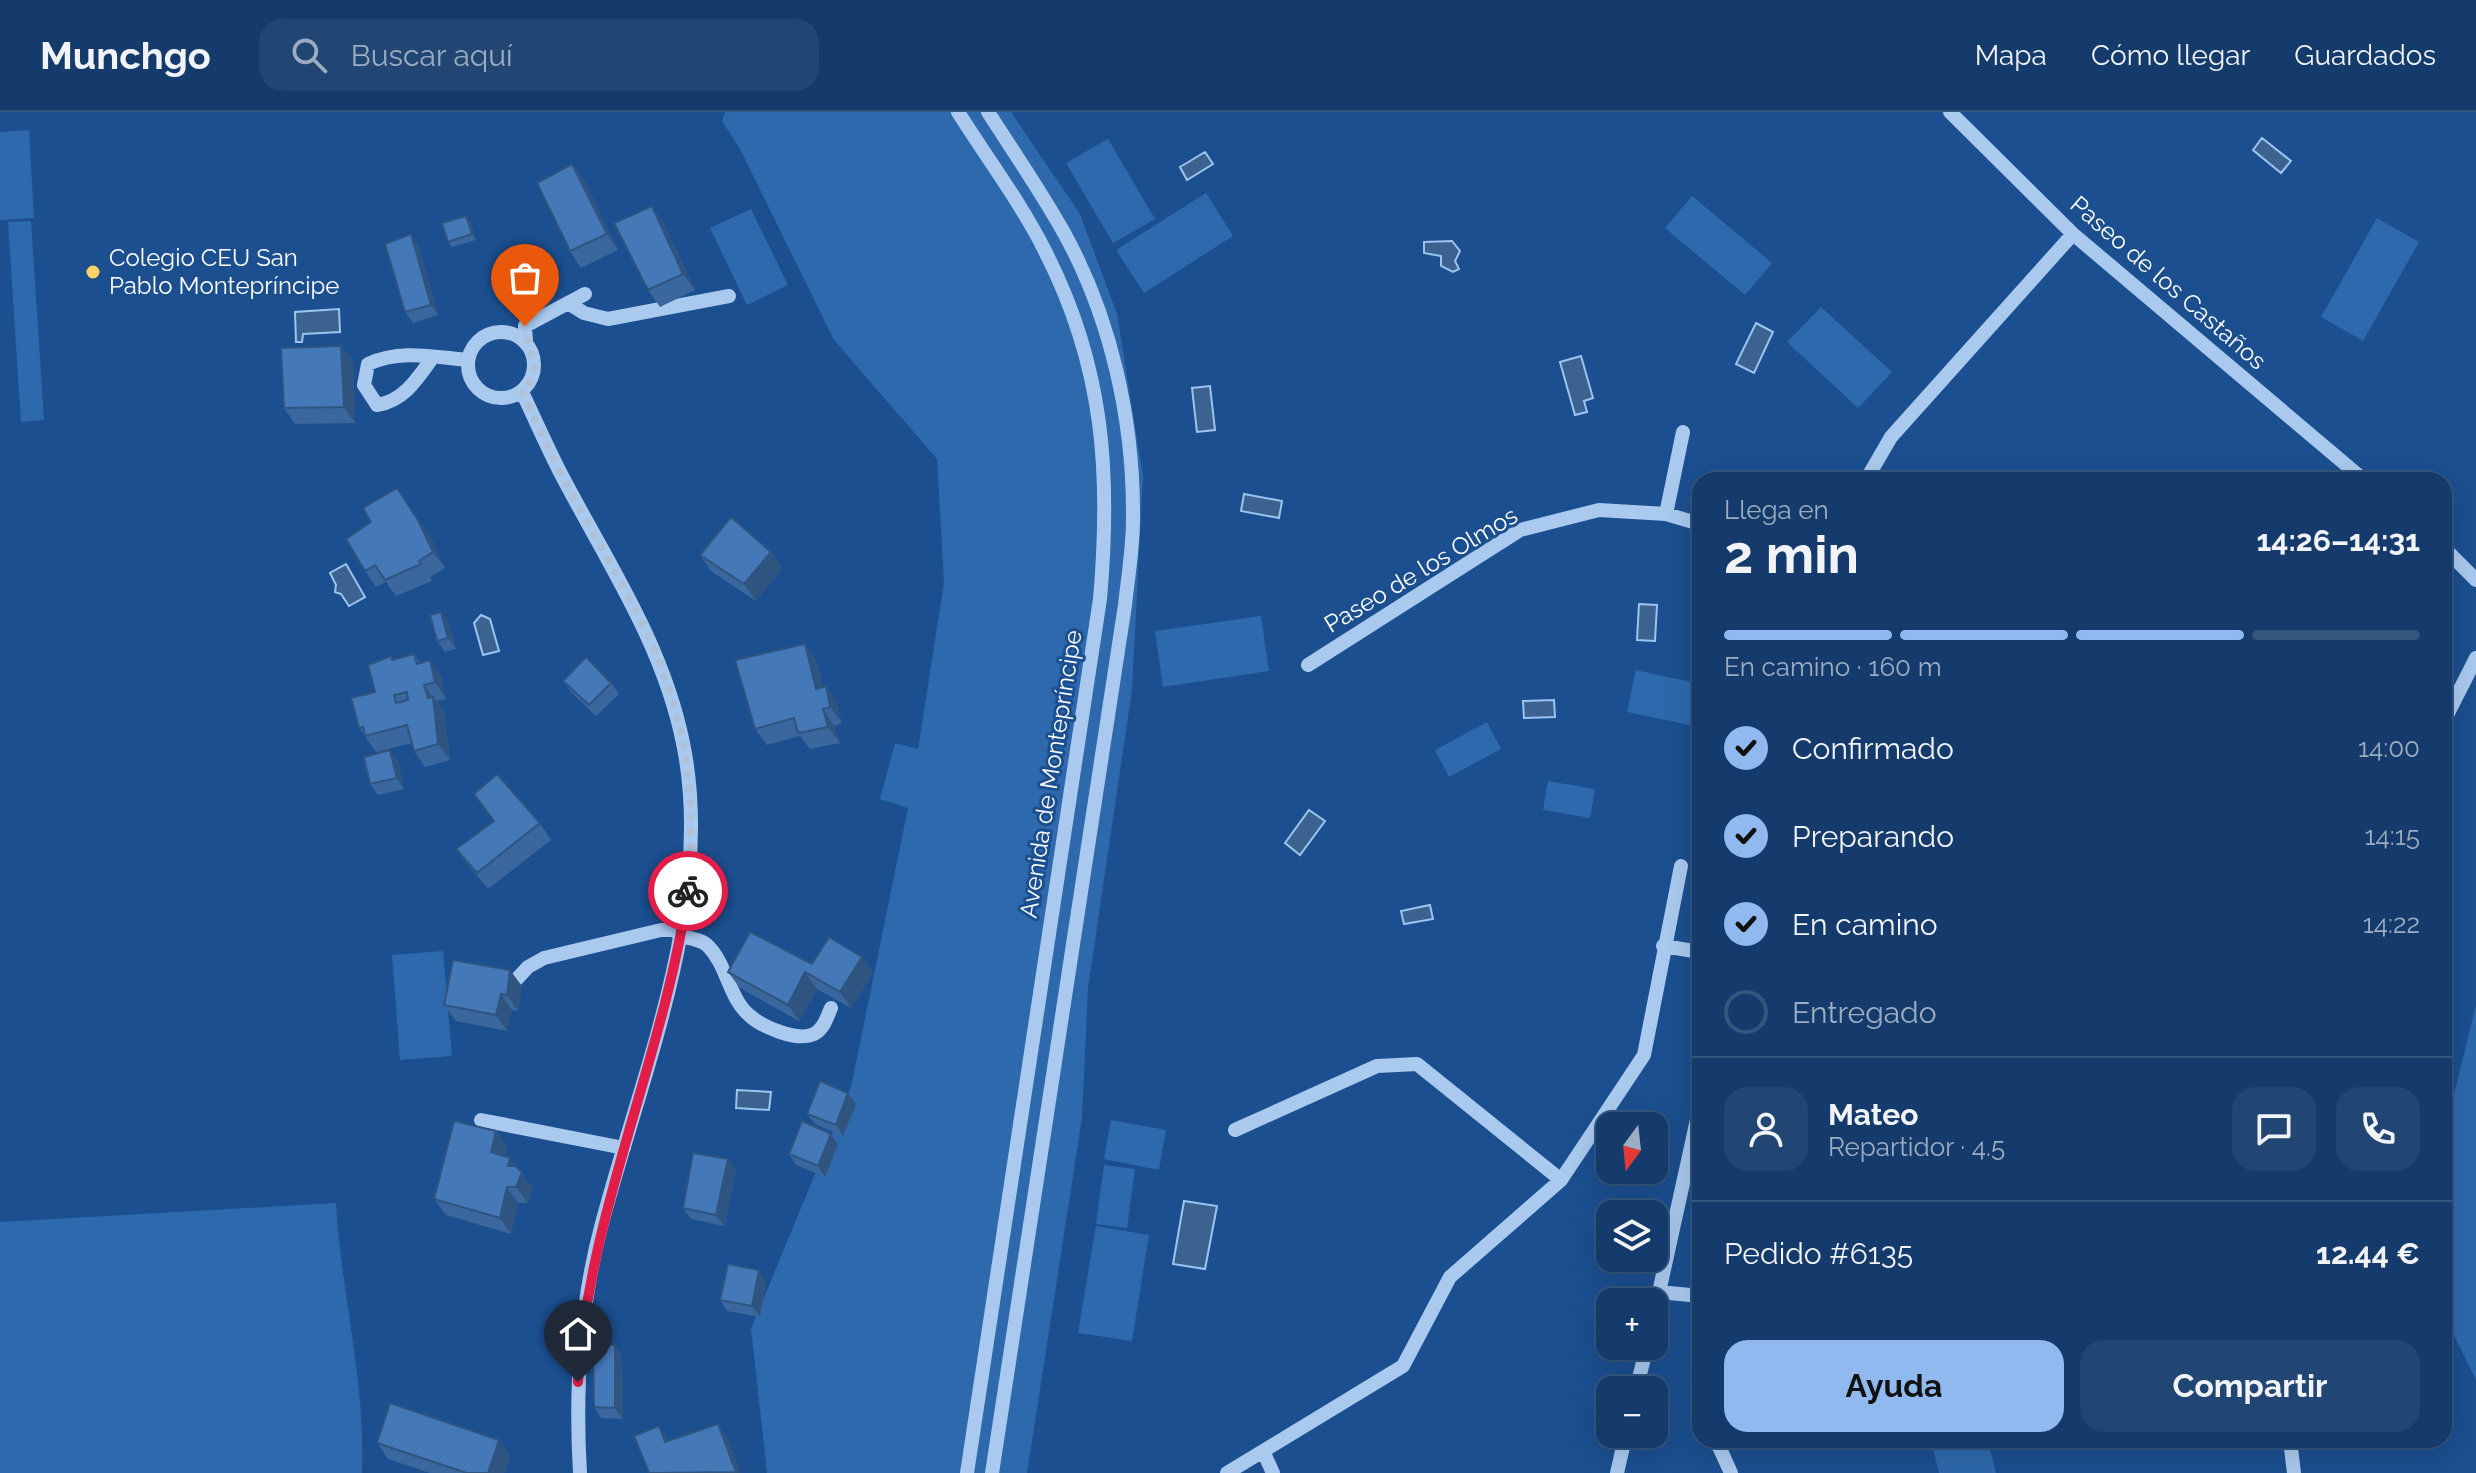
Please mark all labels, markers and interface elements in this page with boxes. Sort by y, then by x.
search box [259,19,819,91]
text: Munchgo [40,33,211,78]
icon: search [287,33,331,77]
text: Buscar aquí [351,38,513,73]
text: Mapa [1975,39,2047,72]
text: Cómo llegar [2091,39,2250,72]
text: Guardados [2294,39,2436,72]
street label: Paseo de los Castaños [2065,190,2272,375]
place label: Colegio CEU San Pablo Montepríncipe [109,243,339,300]
pin [491,244,559,326]
icon: bag [503,256,547,300]
marker: Colegio CEU San Pablo Montepríncipe [84,263,102,281]
text: Llega en [1724,495,1829,525]
street label: Paseo de los Olmos [1319,500,1523,639]
text: 14:26–14:31 [2257,523,2420,558]
text: 2 min [1724,524,1859,585]
street label: Avenida de Montepríncipe [1013,628,1088,920]
text: En camino · 160 m [1724,652,1942,682]
icon: check [1724,726,1768,770]
text: Confirmado [1792,731,1954,766]
text: 14:00 [2358,733,2420,763]
icon: check [1724,814,1768,858]
text: Preparando [1792,819,1954,854]
text: 14:15 [2364,821,2420,851]
courier [648,851,728,931]
icon: bike [666,869,710,913]
icon: check [1724,902,1768,946]
text: En camino [1792,907,1938,942]
text: 14:22 [2363,909,2420,939]
text: Entregado [1792,995,1937,1030]
button: person [1724,1087,1808,1171]
button: chat [2232,1087,2316,1171]
button: phone [2336,1087,2420,1171]
text: Mateo [1828,1097,1918,1132]
north arrow [1596,1112,1668,1184]
map controls [1596,1112,1668,1448]
text: Repartidor · 4.5 [1828,1132,2005,1162]
button: layers [1596,1200,1668,1272]
text: Pedido #6135 [1724,1236,1913,1271]
text: 12.44 € [2316,1236,2420,1271]
button: + [1596,1288,1668,1360]
pin [544,1300,612,1382]
icon: home [556,1312,600,1356]
button: Ayuda [1724,1340,2064,1432]
button: Compartir [2080,1340,2420,1432]
button: − [1596,1376,1668,1448]

